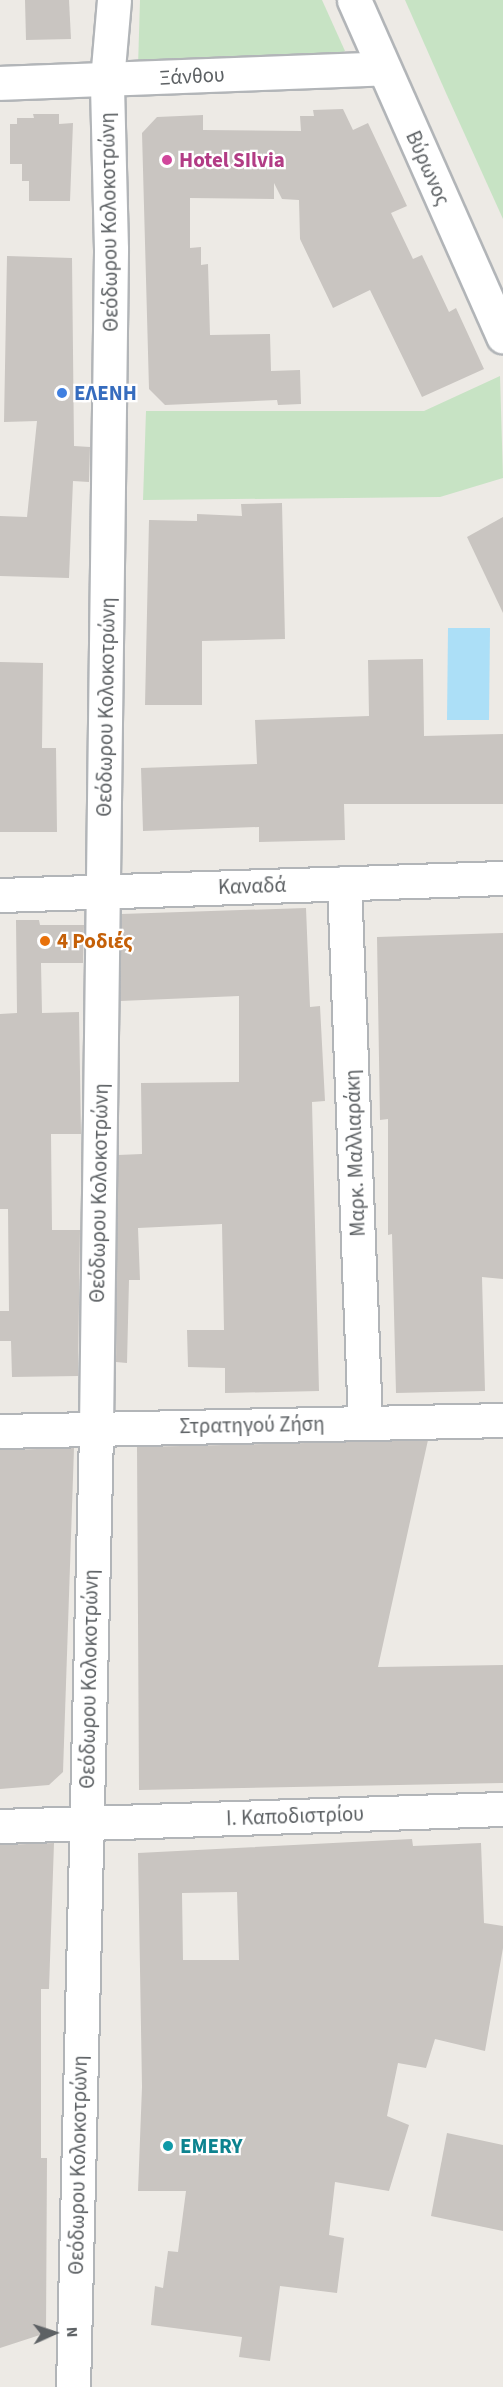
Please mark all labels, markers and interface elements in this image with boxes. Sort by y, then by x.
street label: Ξάνθου [159,62,225,90]
street label: Θεόδωρου Κολοκοτρώνη [94,112,124,332]
street label: Βύρωνος [400,127,456,209]
place label: Hotel SIlvia [179,147,285,173]
marker: Hotel SIlvia [160,153,174,167]
place label: ΕΛΕΝΗ [74,380,137,406]
marker: ΕΛΕΝΗ [55,386,69,400]
street label: Θεόδωρου Κολοκοτρώνη [91,597,121,817]
street label: Καναδά [218,872,286,900]
place label: 4 Ροδιές [57,928,133,954]
marker: 4 Ροδιές [38,934,52,948]
street label: Μαρκ. Μαλλιαράκη [339,1069,371,1237]
street label: Θεόδωρου Κολοκοτρώνη [84,1083,114,1303]
street label: Στρατηγού Ζήση [179,1411,325,1439]
street label: Θεόδωρου Κολοκοτρώνη [74,1569,104,1789]
street label: Ι. Καποδιστρίου [226,1801,364,1831]
street label: Θεόδωρου Κολοκοτρώνη [63,2055,93,2275]
place label: EMERY [180,2133,243,2159]
marker: EMERY [161,2139,175,2153]
north arrow [24,2303,84,2363]
text: N [61,2326,83,2338]

